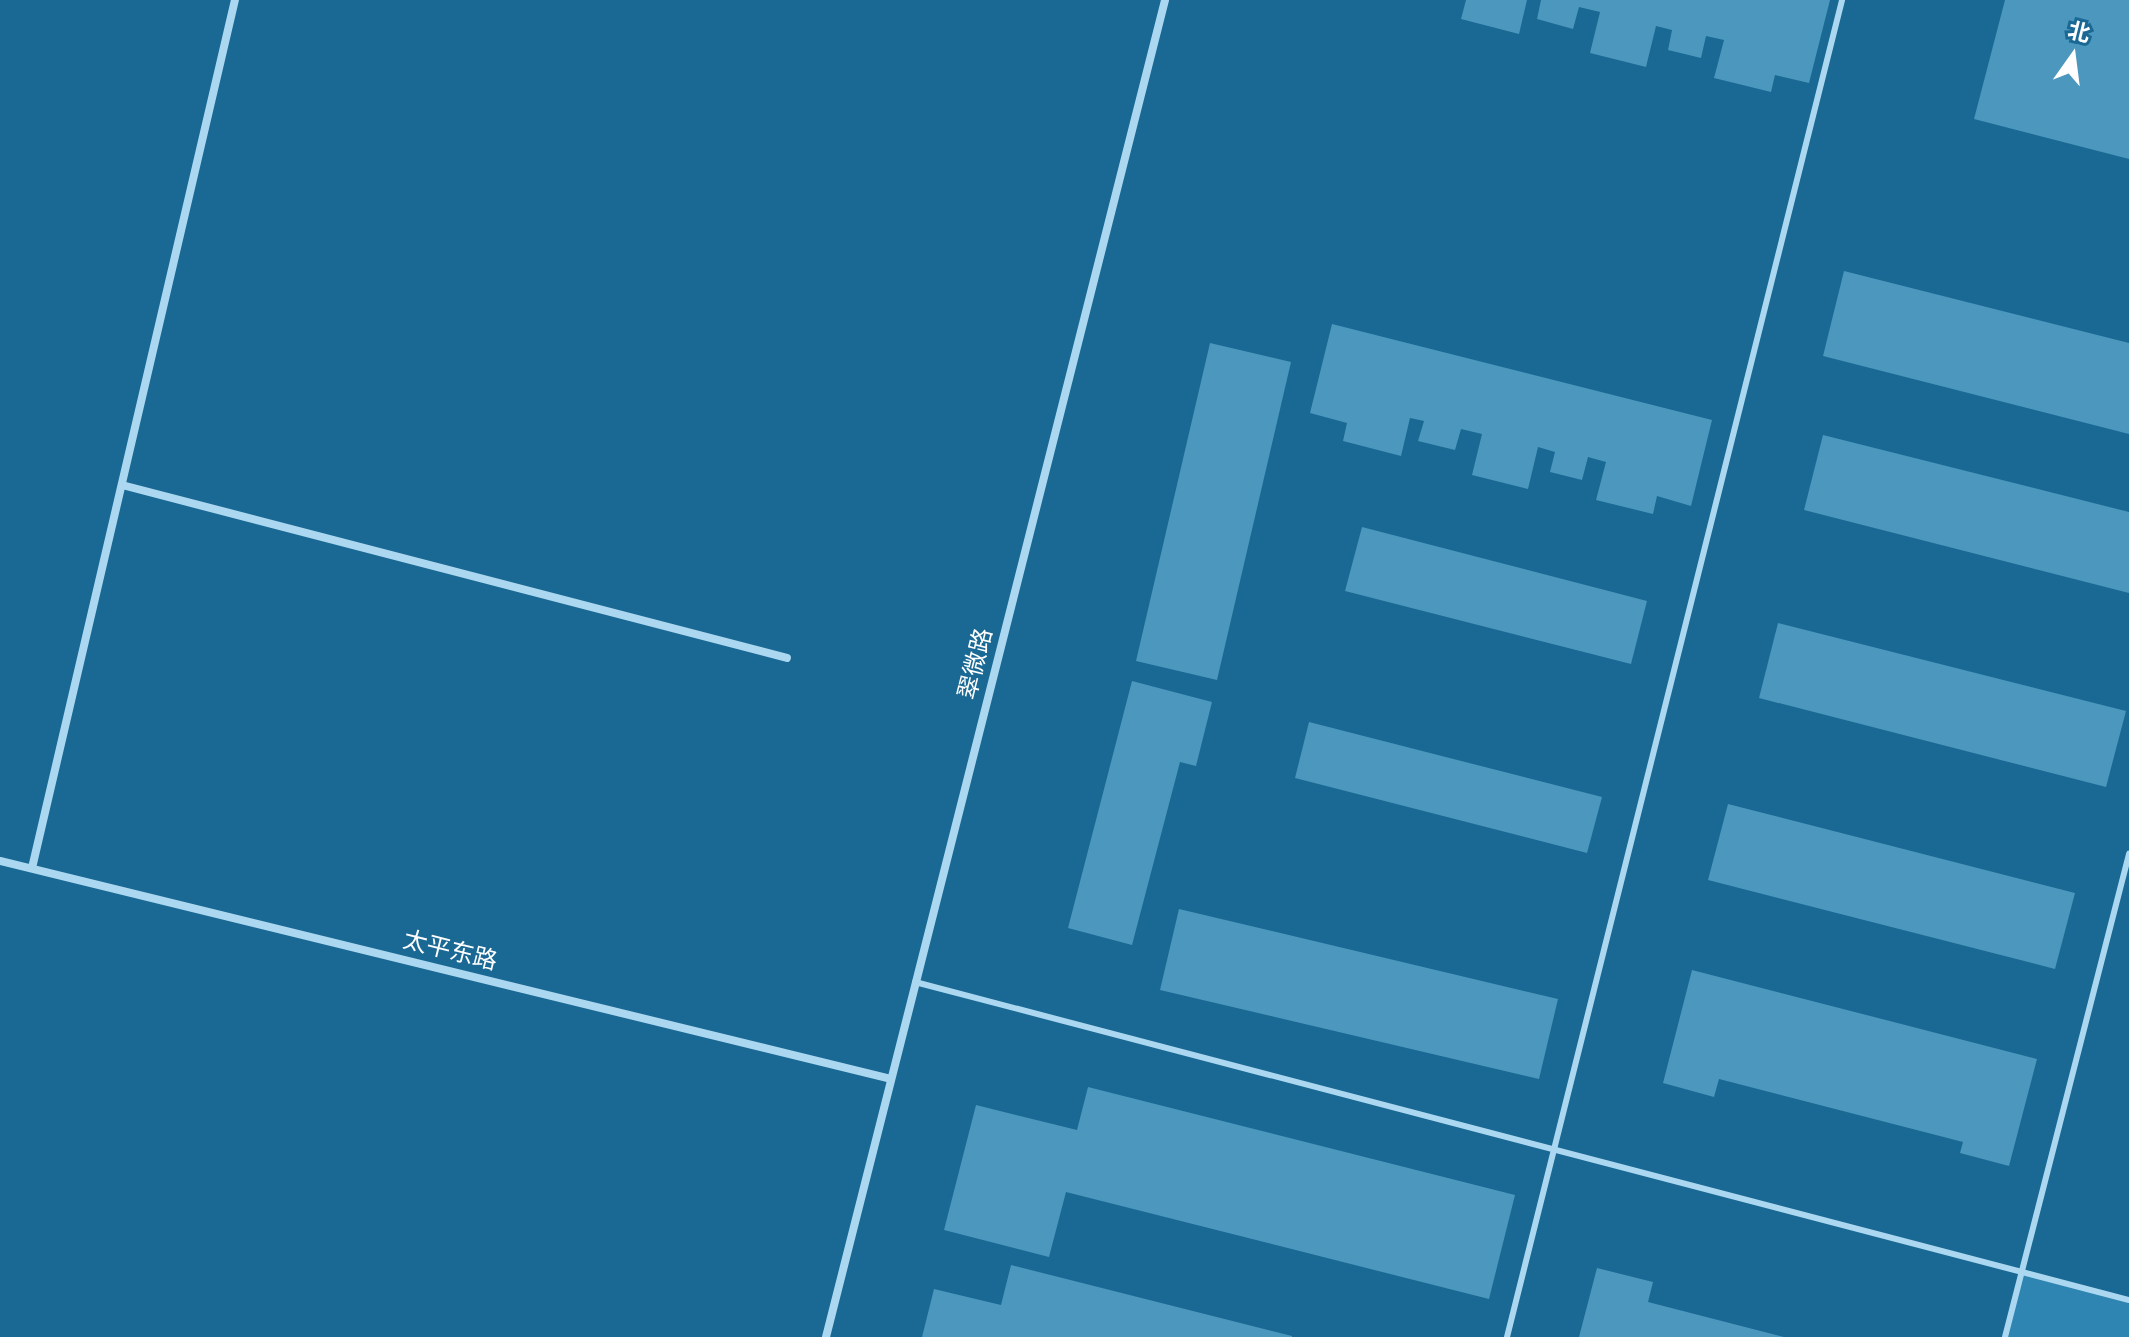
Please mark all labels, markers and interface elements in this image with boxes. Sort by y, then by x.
north arrow [2033,16,2113,96]
text: 北 [2065,16,2093,48]
street label: 翠微路 [953,626,999,702]
street label: 太平东路 [400,925,500,977]

